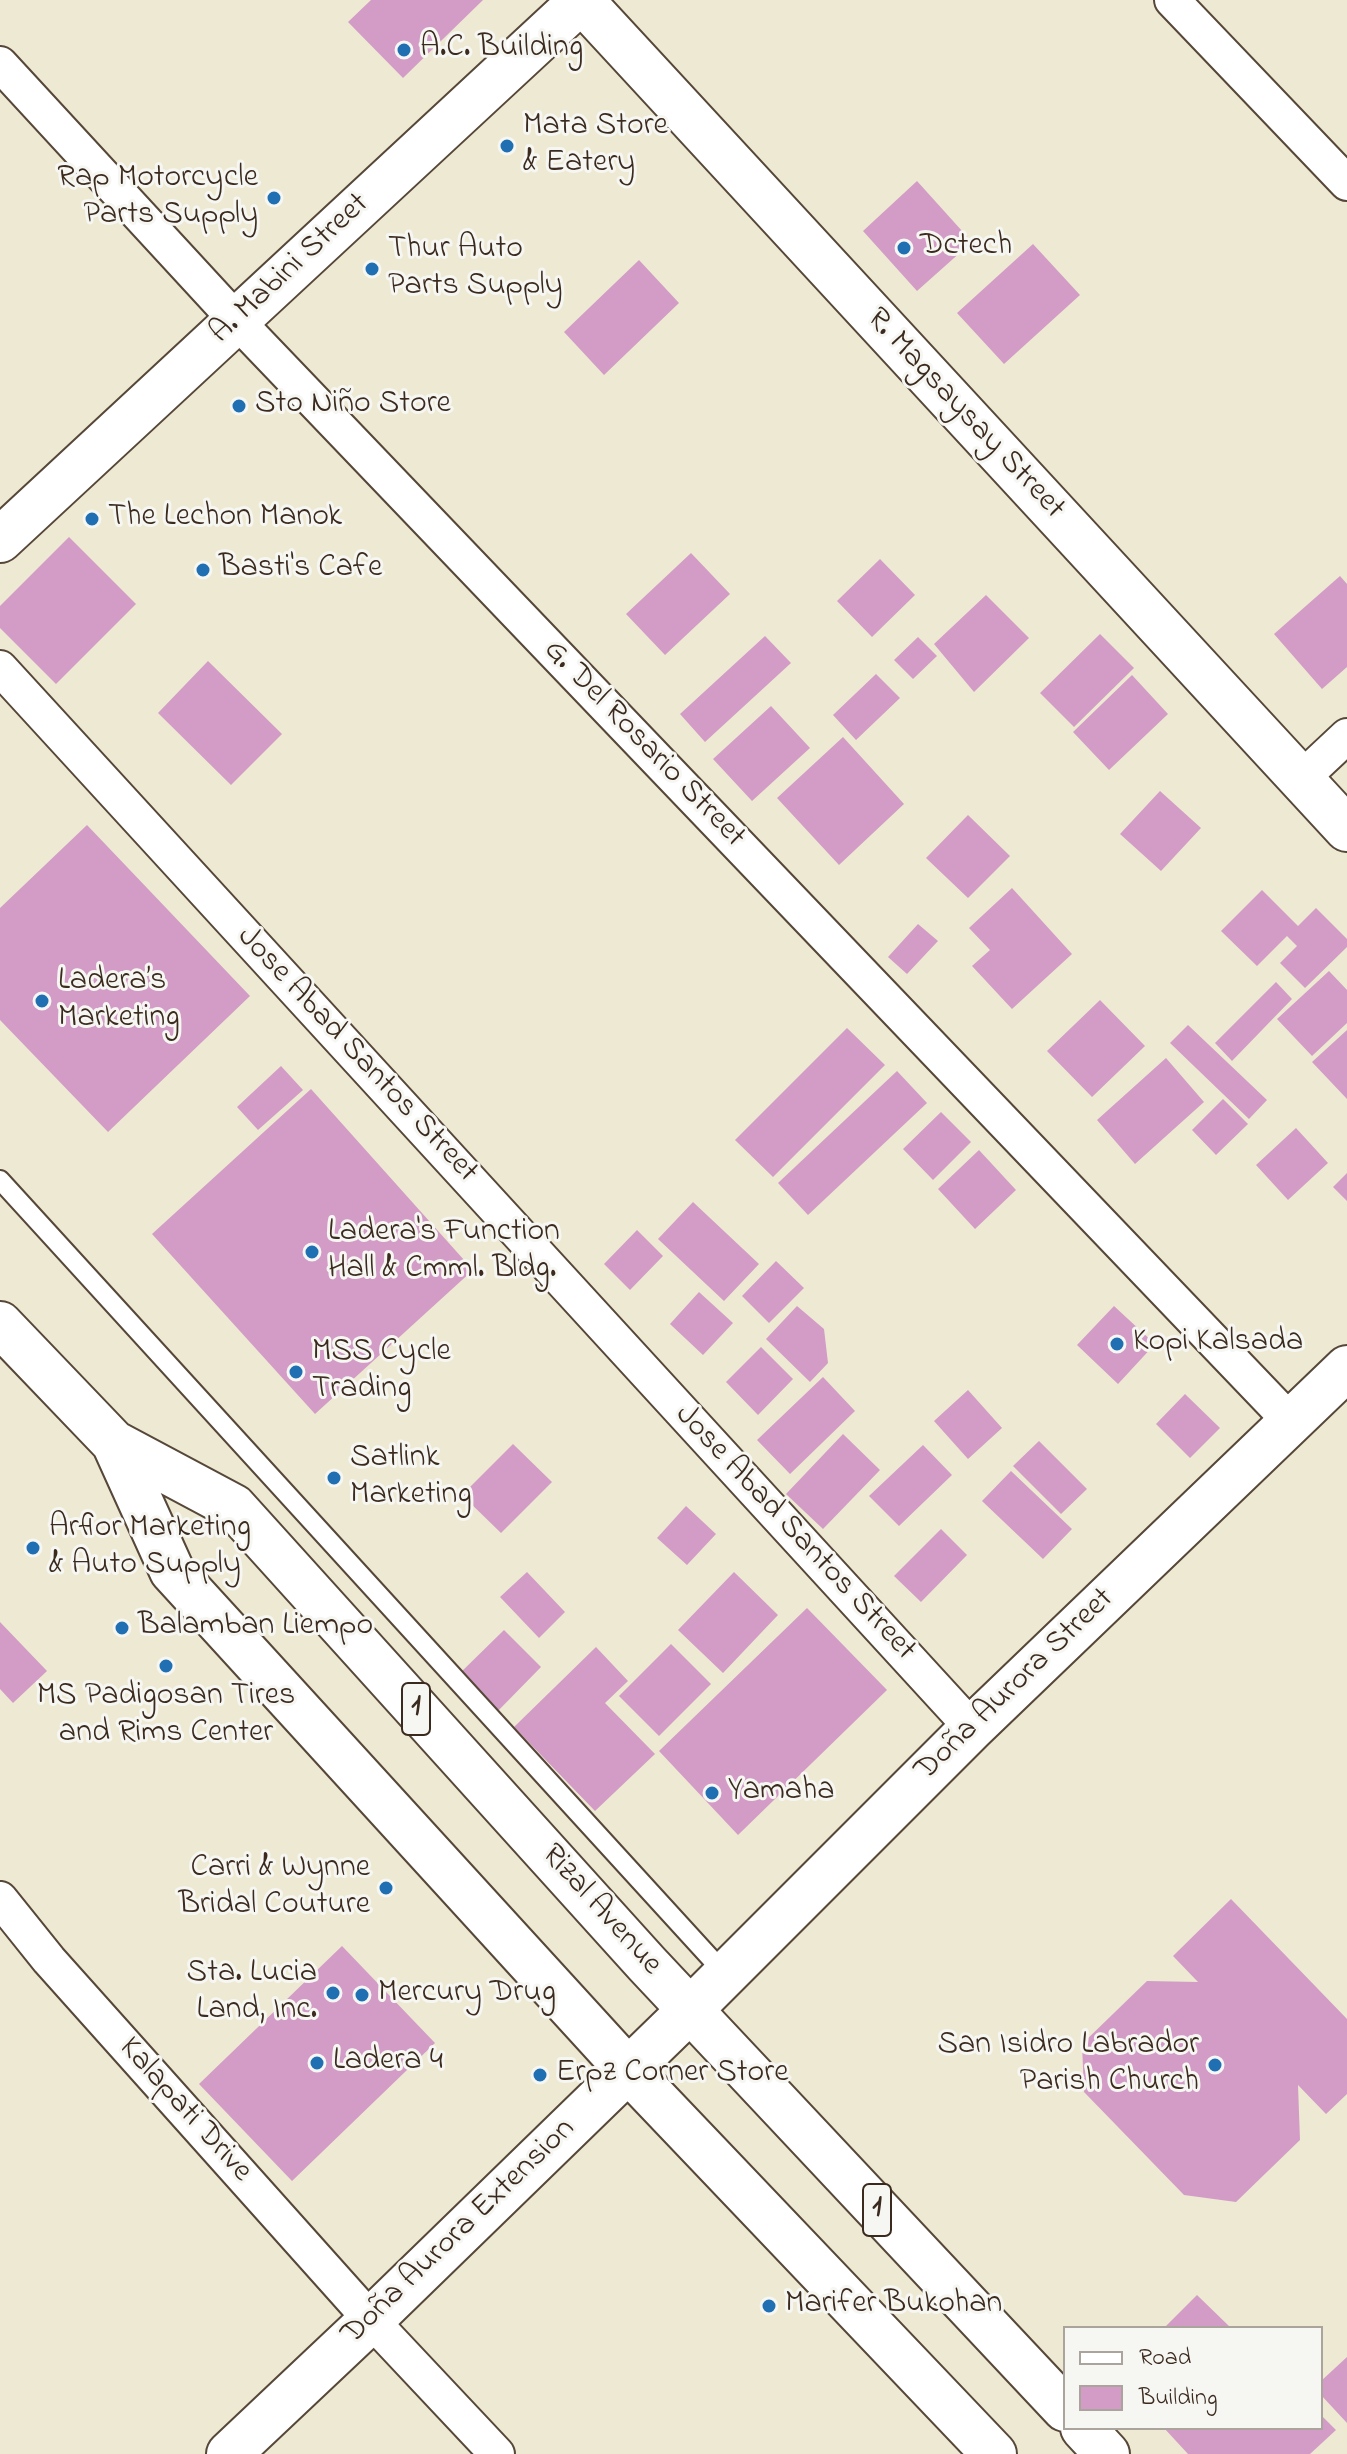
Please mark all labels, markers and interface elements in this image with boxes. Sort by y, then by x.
place label: A.C. Building [420,31,583,69]
marker: A.C. Building [395,41,413,59]
place label: Mata Store & Eatery [523,109,668,184]
marker: Mata Store & Eatery [498,137,516,155]
place label: Rap Motorcycle Parts Supply [57,161,258,236]
street label: A. Mabini Street [203,186,379,354]
marker: Rap Motorcycle Parts Supply [265,189,283,207]
place label: Dctech [920,229,1012,267]
place label: Thur Auto Parts Supply [388,232,563,307]
marker: Dctech [895,239,913,257]
marker: Thur Auto Parts Supply [363,260,381,278]
street label: R. Magsaysay Street [856,301,1072,529]
place label: Sto Niño Store [255,387,451,425]
marker: Sto Niño Store [230,397,248,415]
place label: The Lechon Manok [108,500,342,538]
marker: The Lechon Manok [83,510,101,528]
place label: Basti's Cafe [219,551,382,589]
marker: Basti's Cafe [194,561,212,579]
street label: G. Del Rosario Street [534,633,752,857]
street label: Jose Abad Santos Street [227,920,485,1192]
place label: Ladera’s Marketing [58,964,180,1039]
marker: Ladera’s Marketing [33,992,51,1010]
place label: Ladera's Function Hall & Cmml. Bldg. [328,1215,560,1290]
marker: Ladera's Function Hall & Cmml. Bldg. [303,1243,321,1261]
place label: Kopi Kalsada [1133,1325,1303,1363]
place label: MSS Cycle Trading [312,1335,451,1410]
marker: Kopi Kalsada [1108,1335,1126,1353]
marker: MSS Cycle Trading [287,1363,305,1381]
street label: Jose Abad Santos Street [665,1398,923,1670]
place label: Satlink Marketing [350,1441,472,1516]
marker: Satlink Marketing [325,1469,343,1487]
place label: Arflor Marketing & Auto Supply [49,1511,251,1586]
marker: Arflor Marketing & Auto Supply [24,1539,42,1557]
street label: Doña Aurora Street [909,1581,1123,1791]
place label: Balamban Liempo [138,1609,373,1647]
marker: Balamban Liempo [113,1619,131,1637]
marker: MS Padigosan Tires and Rims Center [157,1657,175,1675]
place label: MS Padigosan Tires and Rims Center [37,1679,295,1754]
road number: 1 [402,1683,430,1735]
place label: Yamaha [728,1774,835,1812]
marker: Yamaha [703,1784,721,1802]
street label: Rizal Avenue [531,1838,669,1984]
place label: Carri & Wynne Bridal Couture [179,1851,370,1926]
marker: Carri & Wynne Bridal Couture [377,1879,395,1897]
place label: Sta. Lucia Land, Inc. [187,1956,317,2031]
place label: Mercury Drug [378,1976,556,2014]
marker: Sta. Lucia Land, Inc. [324,1984,342,2002]
marker: Mercury Drug [353,1986,371,2004]
place label: San Isidro Labrador Parish Church [938,2028,1199,2103]
street label: Kalapati Drive [109,2031,259,2191]
place label: Ladera 4 [333,2044,443,2082]
marker: Ladera 4 [308,2054,326,2072]
place label: Erpz Corner Store [556,2056,788,2094]
marker: San Isidro Labrador Parish Church [1206,2056,1224,2074]
marker: Erpz Corner Store [531,2066,549,2084]
street label: Doña Aurora Extension [335,2112,585,2354]
road number: 1 [863,2184,891,2236]
place label: Marifer Bukohan [785,2287,1002,2325]
marker: Marifer Bukohan [760,2297,778,2315]
legend [1063,2326,1323,2430]
text: Road [1139,2341,1191,2376]
text: Building [1139,2381,1218,2416]

